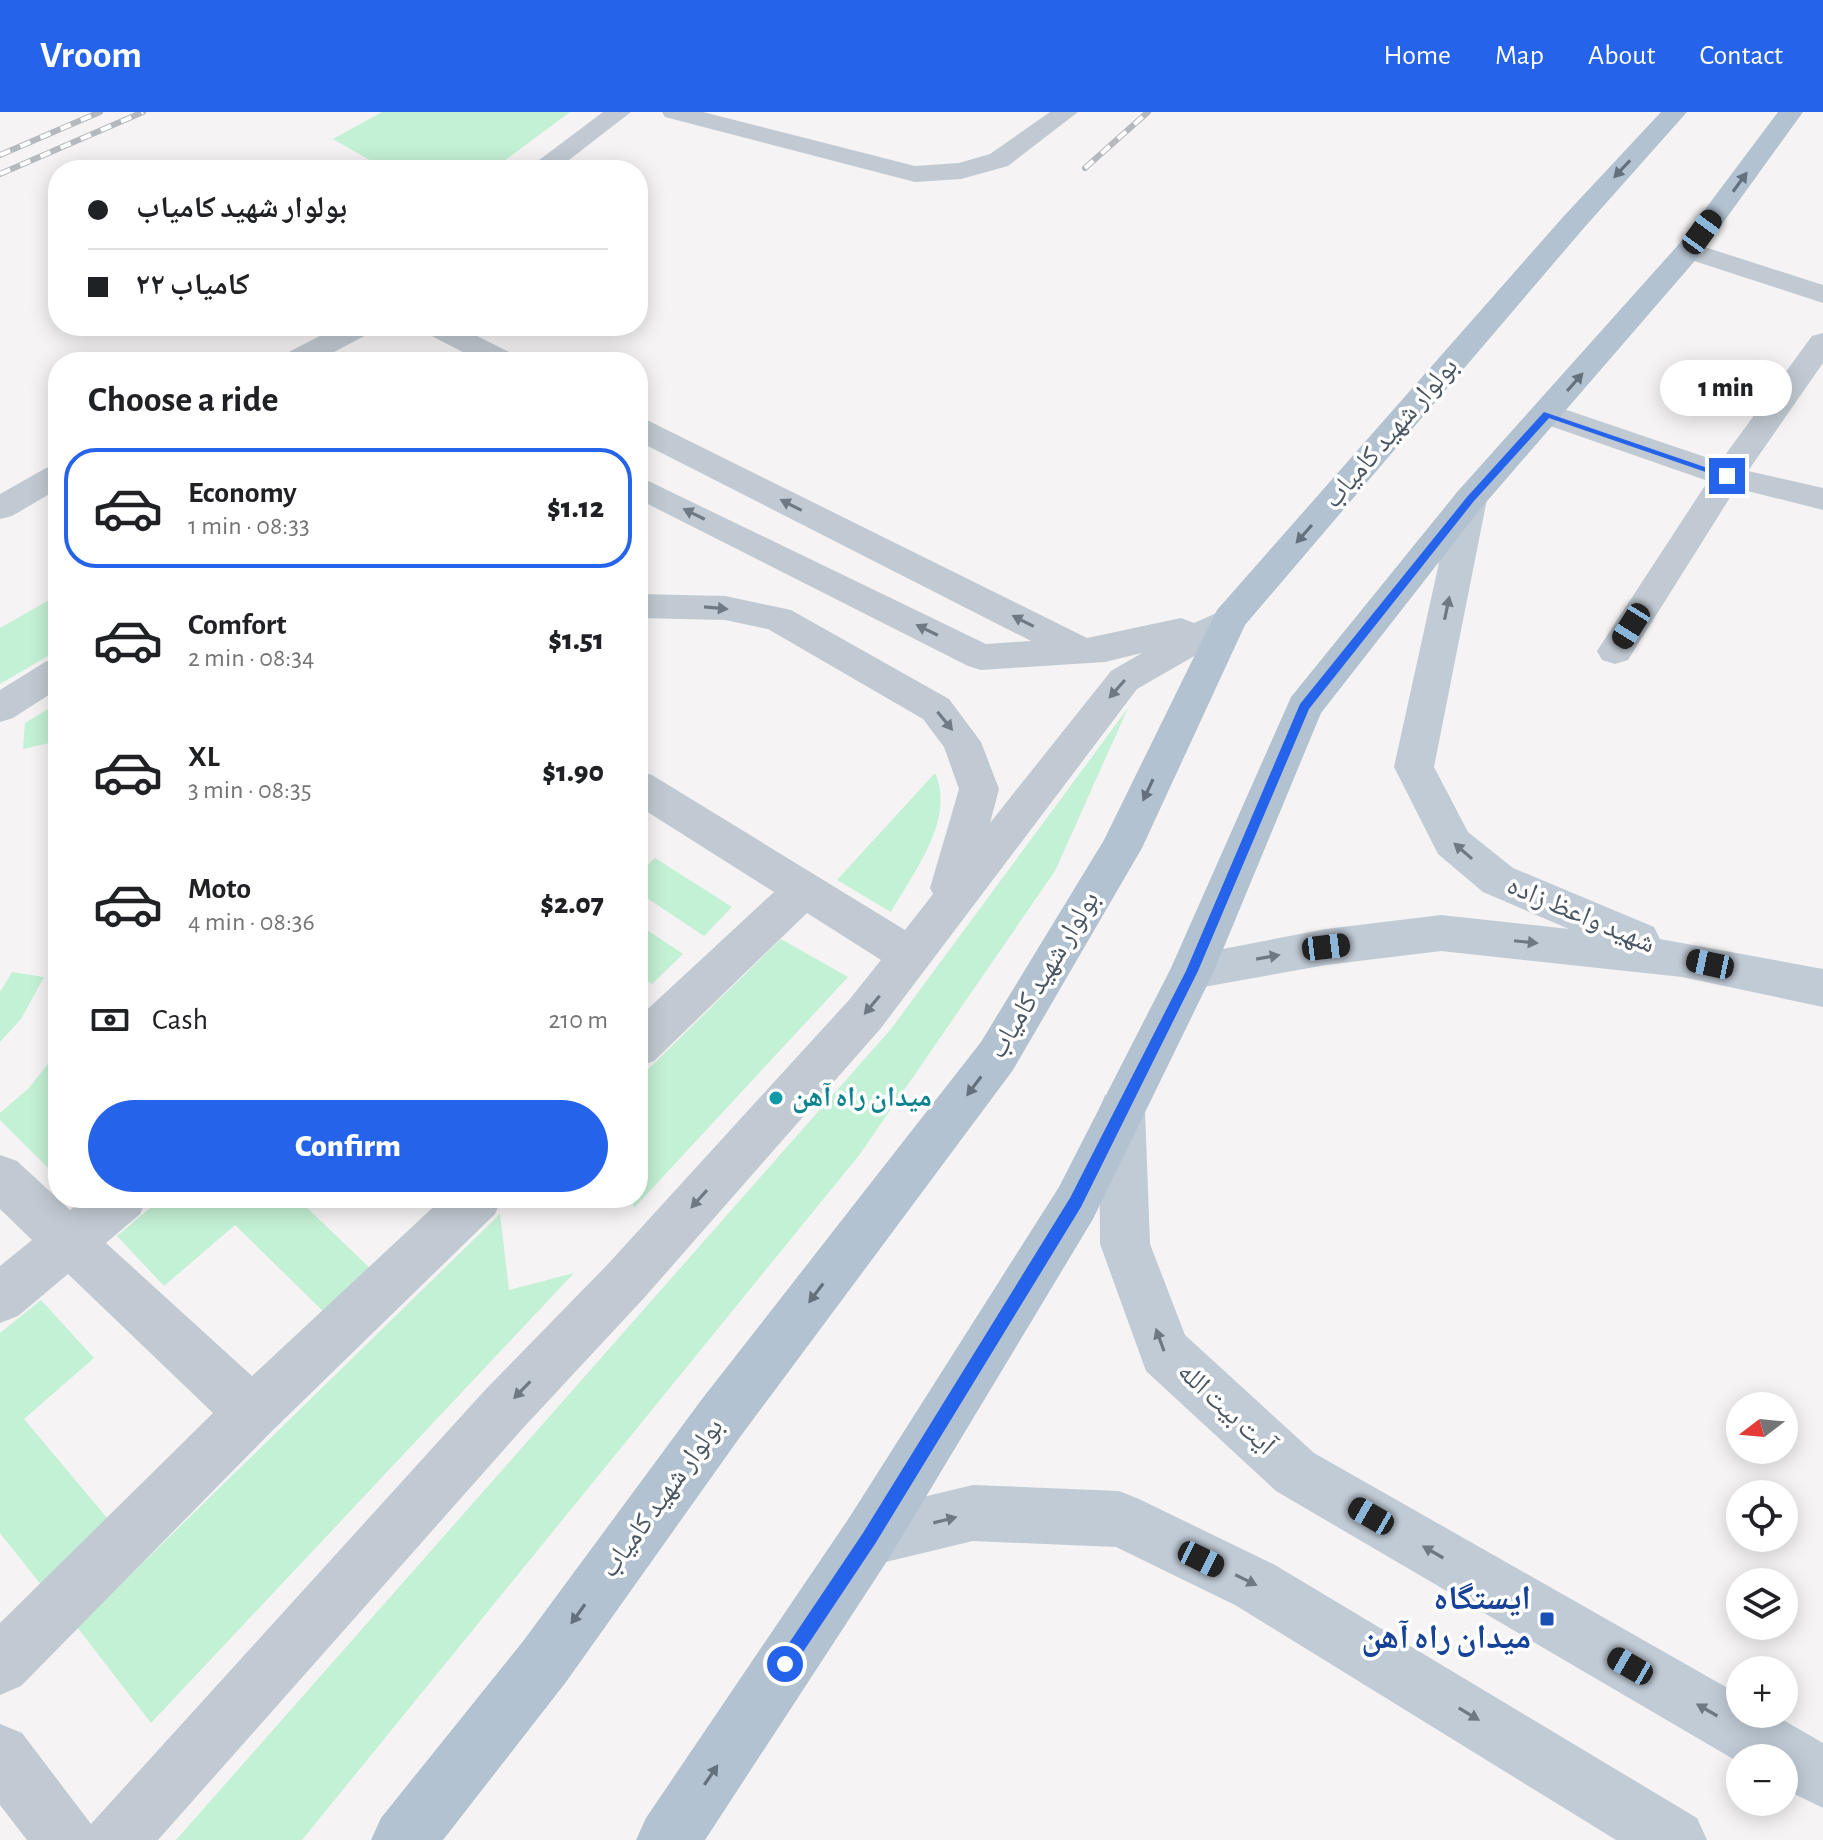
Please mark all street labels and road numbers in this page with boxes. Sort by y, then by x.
street label: بولوار شهید کامیاب [1318,352,1464,514]
street label: شهید واعظ زاده [1503,871,1659,959]
street label: بولوار شهید کامیاب [983,887,1105,1064]
street label: آیت بیت الله [1172,1356,1282,1462]
street label: بولوار شهید کامیاب [595,1413,729,1583]

